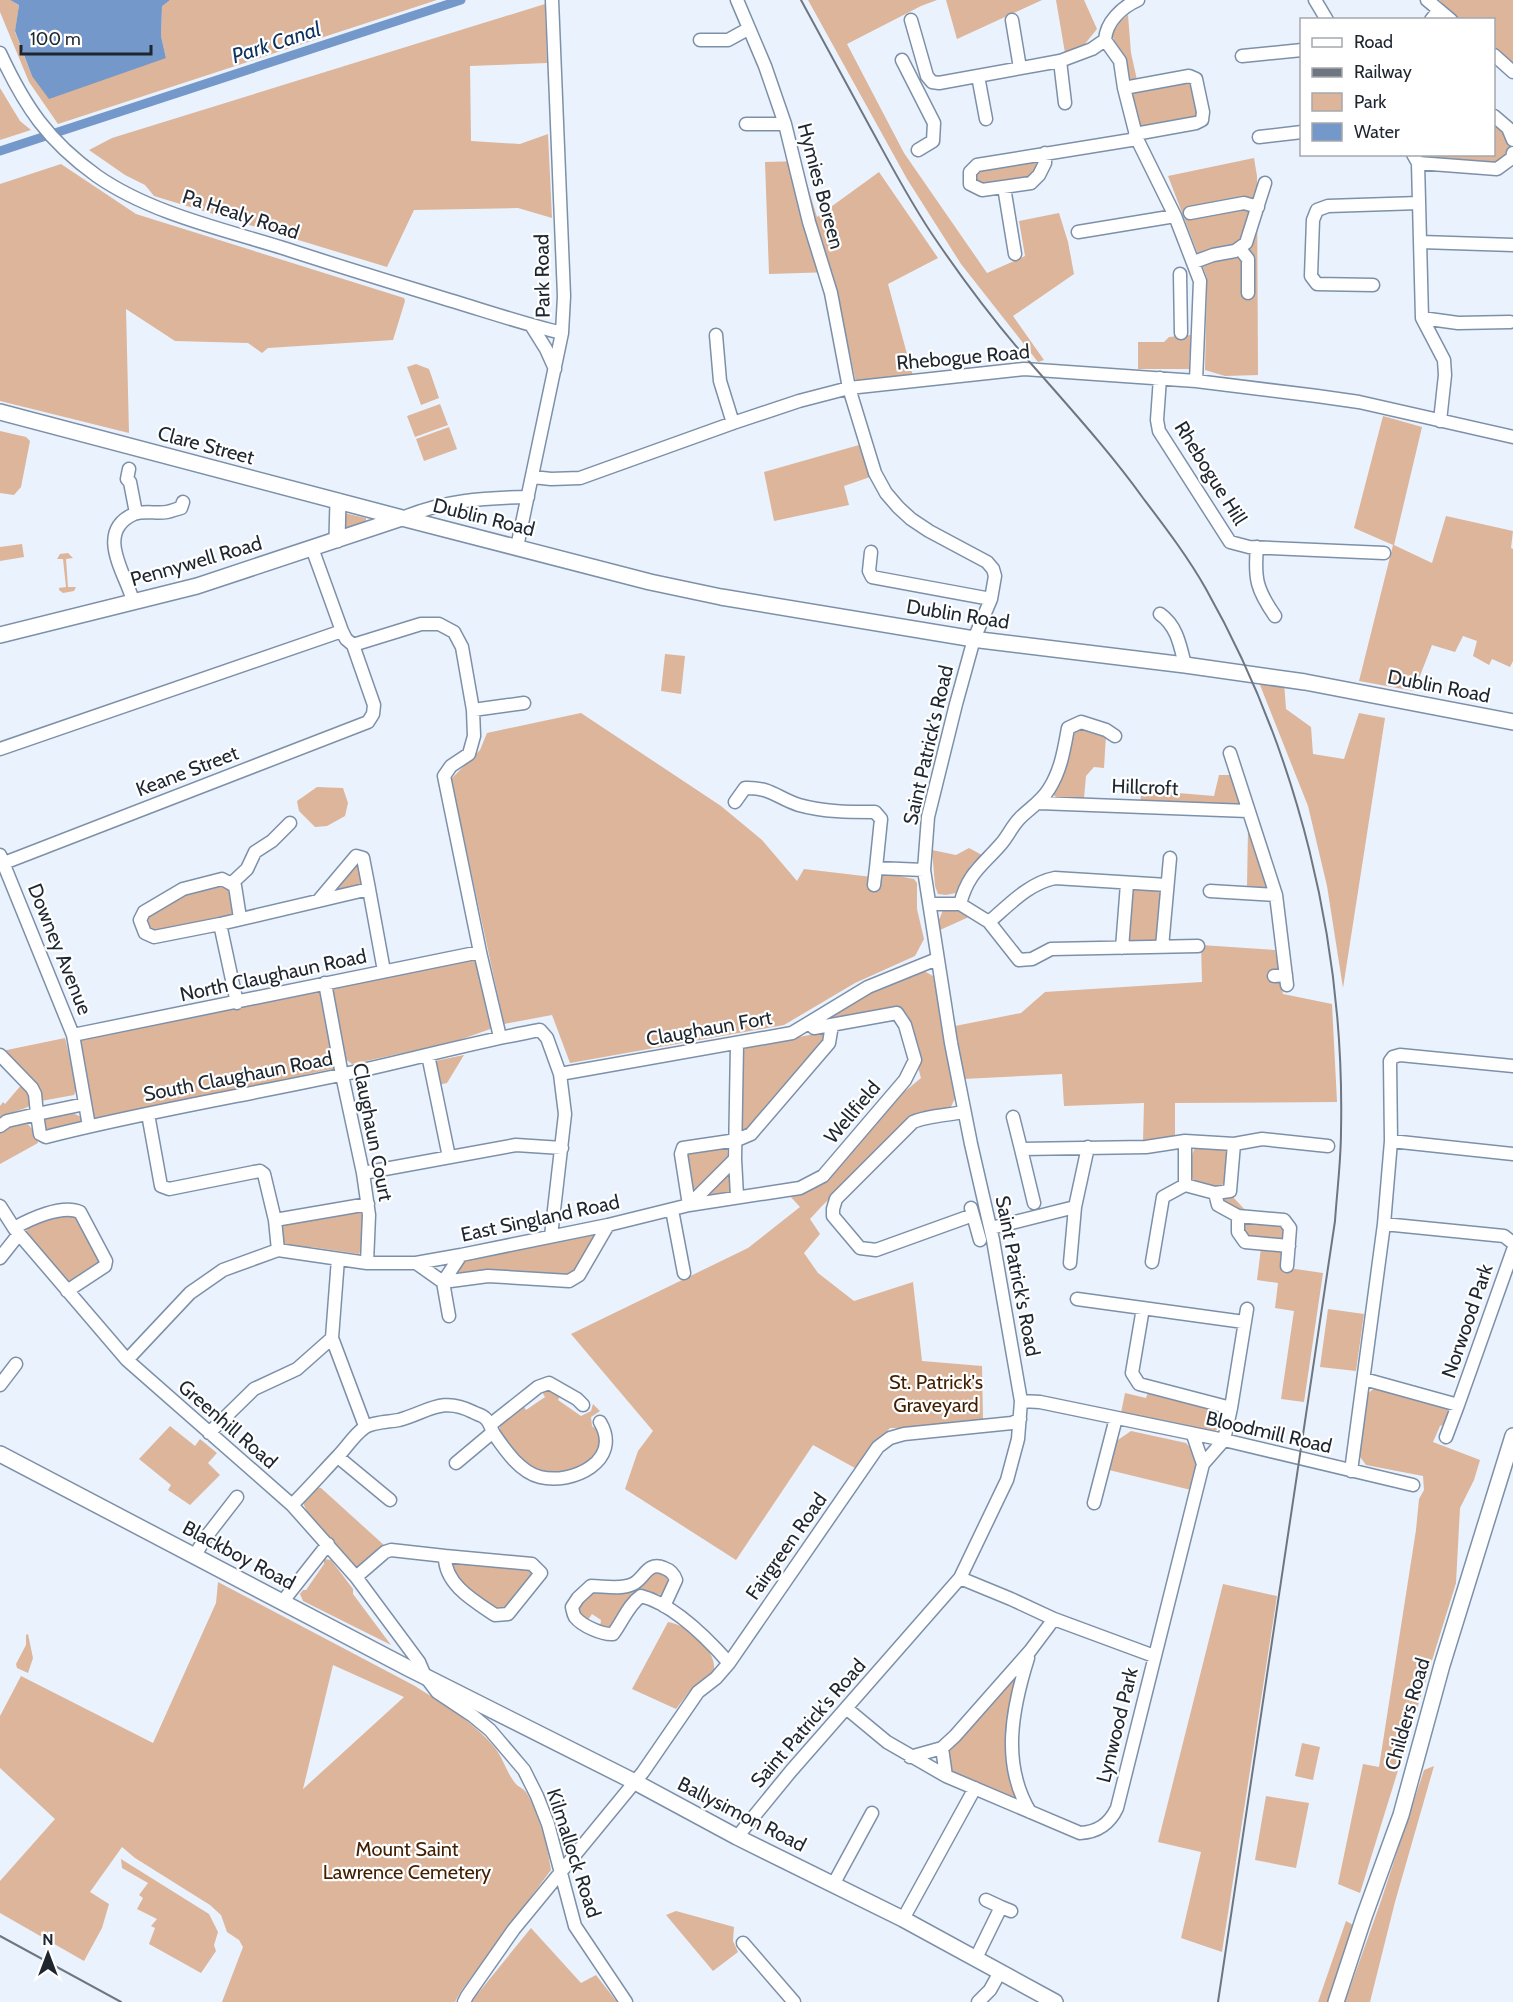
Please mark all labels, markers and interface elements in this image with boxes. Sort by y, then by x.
water label: Park Canal [228,16,324,68]
scale bar [21,18,152,56]
legend [1300,18,1495,156]
text: 100 m [30,28,81,50]
text: Road [1354,31,1393,53]
text: Railway [1354,61,1412,83]
text: Park [1354,91,1387,113]
street label: Hymies Boreen [793,120,849,252]
text: Water [1354,121,1400,143]
street label: Pa Healy Road [180,184,302,244]
street label: Park Road [529,234,555,318]
street label: Rhebogue Road [895,339,1031,375]
street label: Rhebogue Hill [1170,417,1253,530]
street label: Clare Street [155,421,257,469]
street label: Dublin Road [431,493,537,541]
street label: Pennywell Road [128,531,264,591]
street label: Dublin Road [905,594,1011,634]
street label: Saint Patrick's Road [898,663,958,827]
street label: Dublin Road [1386,664,1492,708]
street label: Keane Street [132,740,242,802]
street label: Hillcroft [1111,774,1179,800]
street label: Downey Avenue [23,880,97,1018]
street label: North Claughaun Road [177,943,369,1007]
street label: Claughaun Fort [644,1005,774,1051]
street label: South Claughaun Road [141,1046,335,1106]
street label: Claughaun Court [348,1061,398,1203]
street label: Wellfield [819,1076,885,1148]
street label: East Singland Road [458,1189,622,1247]
street label: Saint Patrick's Road [991,1194,1045,1358]
street label: Norwood Park [1436,1261,1498,1381]
park label: St. Patrick's Graveyard [889,1370,983,1417]
street label: Greenhill Road [174,1374,282,1474]
street label: Bloodmill Road [1204,1406,1334,1458]
street label: Fairgreen Road [740,1488,832,1604]
street label: Blackboy Road [179,1515,299,1595]
street label: Saint Patrick's Road [745,1654,871,1792]
street label: Childers Road [1379,1655,1435,1773]
street label: Lynwood Park [1091,1665,1143,1785]
street label: Ballysimon Road [674,1771,810,1857]
street label: Kilmallock Road [542,1785,606,1921]
park label: Mount Saint Lawrence Cemetery [323,1837,491,1884]
north arrow [18,1924,78,1984]
text: N [42,1930,54,1949]

